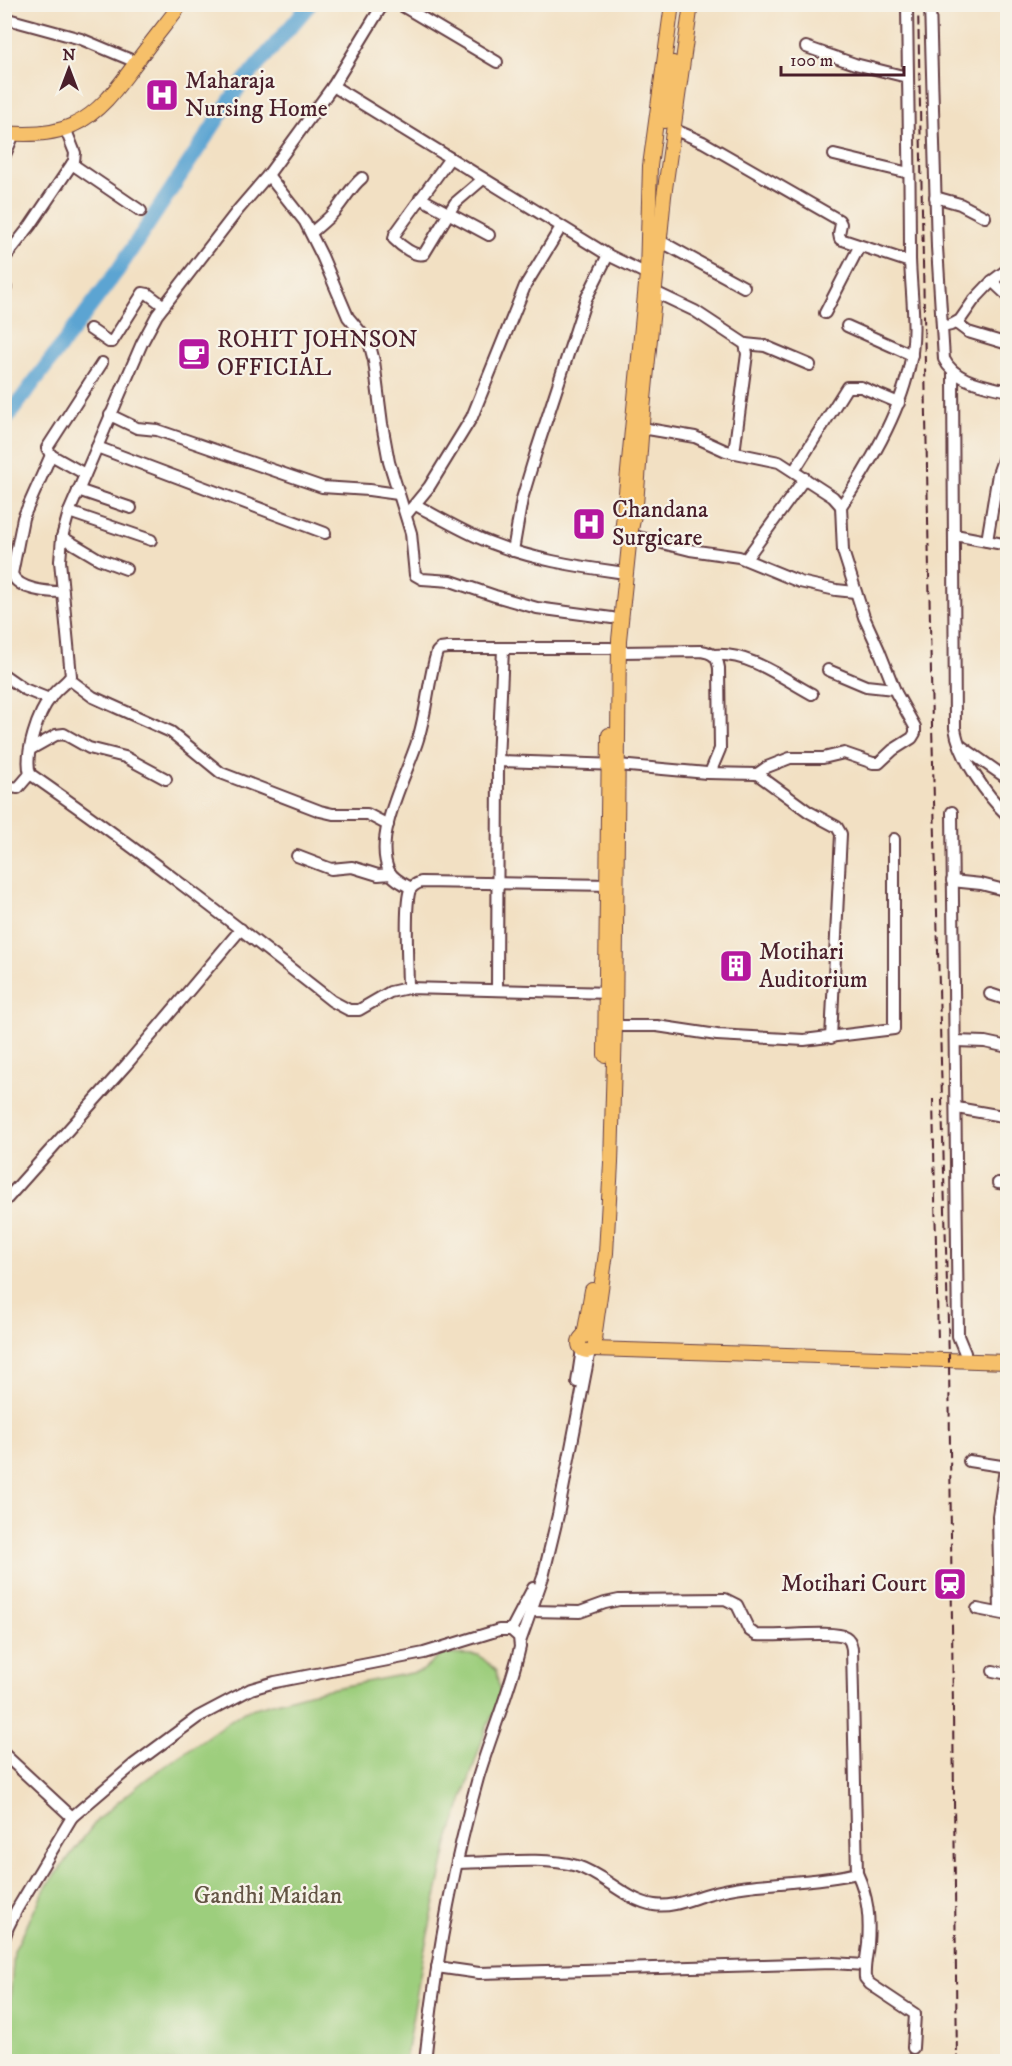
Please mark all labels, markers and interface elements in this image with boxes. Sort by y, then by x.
north arrow [39,39,99,99]
scale bar [781,39,904,77]
text: N [62,45,76,65]
text: 100 m [790,50,833,72]
place label: Maharaja Nursing Home [185,66,328,124]
hospital icon: Maharaja Nursing Home [144,77,180,113]
place label: ROHIT JOHNSON OFFICIAL [217,325,418,383]
cafe icon: ROHIT JOHNSON OFFICIAL [176,336,212,372]
place label: Chandana Surgicare [612,495,709,553]
hospital icon: Chandana Surgicare [571,506,607,542]
place label: Motihari Auditorium [759,937,868,995]
building icon: Motihari Auditorium [718,948,754,984]
station icon: Motihari Court [932,1566,968,1602]
place label: Motihari Court [781,1569,927,1599]
park label: Gandhi Maidan [194,1881,343,1911]

